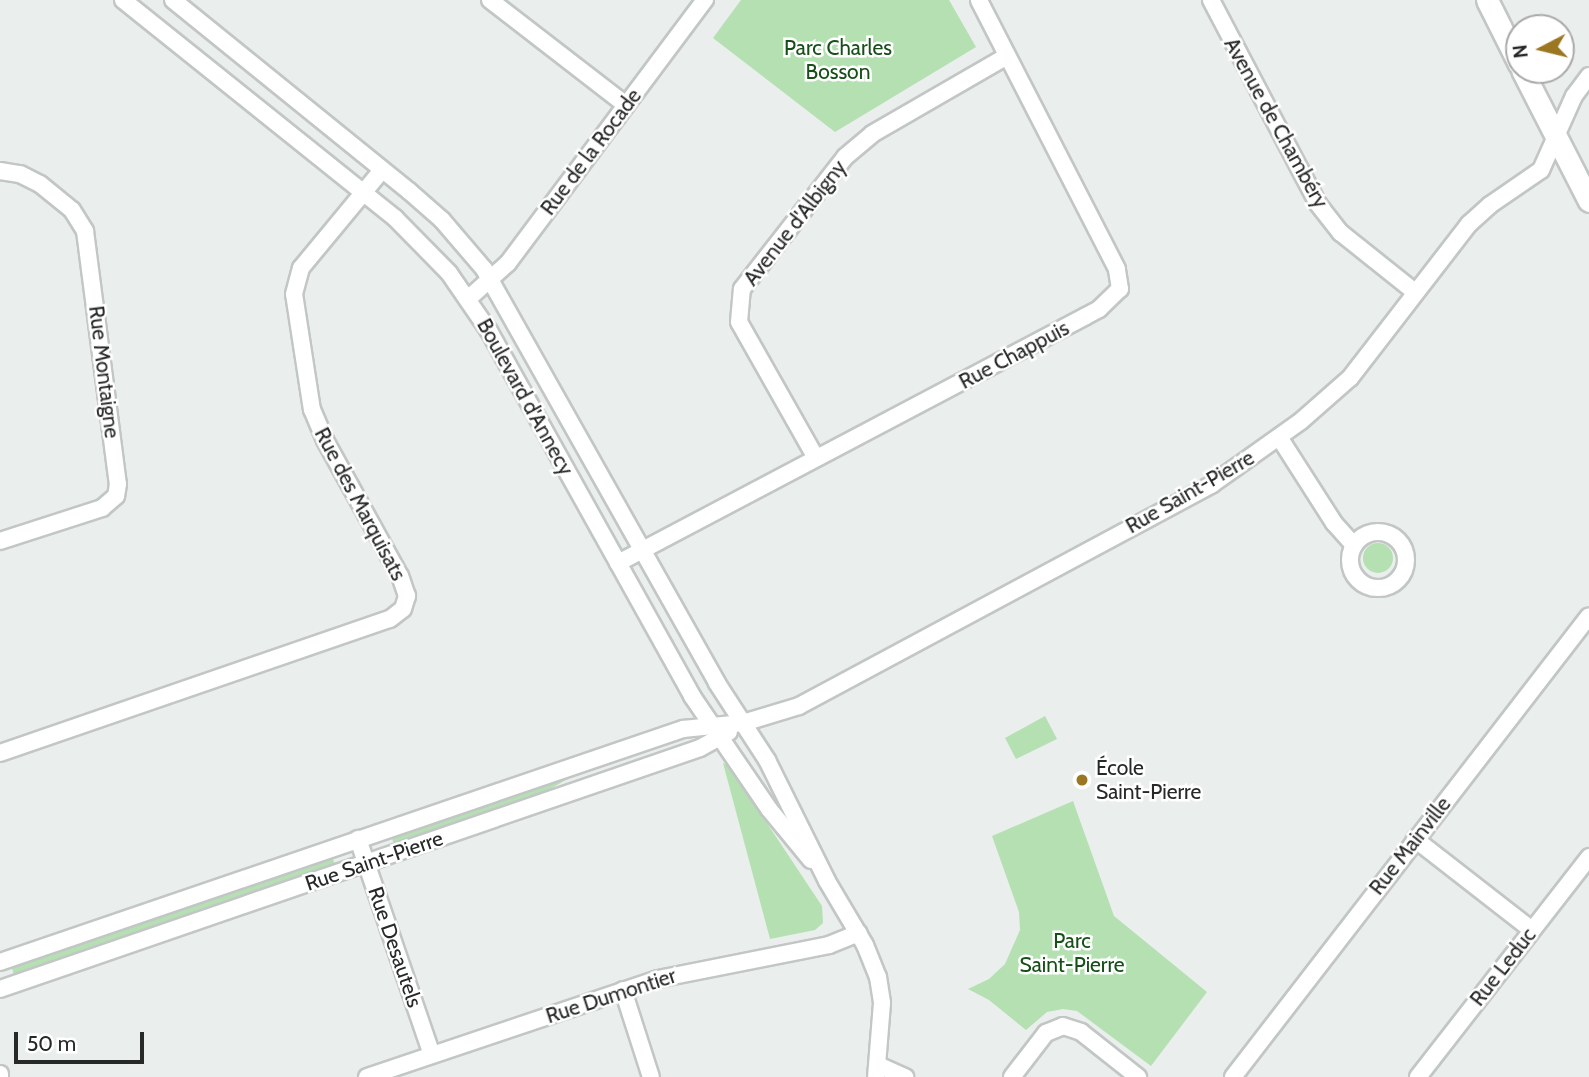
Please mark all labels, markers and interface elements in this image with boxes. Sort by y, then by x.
north arrow [1505,14,1575,84]
street label: Avenue de Chambéry [1219,33,1333,213]
park label: Parc Charles Bosson [784,35,892,85]
text: N [1508,43,1533,59]
street label: Rue de la Rocade [535,84,647,220]
street label: Avenue d'Albigny [738,155,852,291]
street label: Rue Montaigne [83,304,125,440]
street label: Boulevard d'Annecy [471,314,579,480]
street label: Rue Chappuis [955,316,1073,394]
street label: Rue des Marquisats [309,423,411,585]
street label: Rue Saint-Pierre [1121,445,1259,539]
place label: École Saint-Pierre [1096,755,1201,805]
marker: École Saint-Pierre [1074,772,1090,788]
street label: Rue Mainville [1364,792,1456,900]
street label: Rue Saint-Pierre [302,826,446,896]
street label: Rue Desautels [363,883,427,1011]
street label: Rue Leduc [1465,923,1541,1011]
park label: Parc Saint-Pierre [1019,928,1125,978]
street label: Rue Dumontier [543,963,679,1029]
scale bar [18,1018,147,1062]
text: 50 m [27,1031,76,1056]

